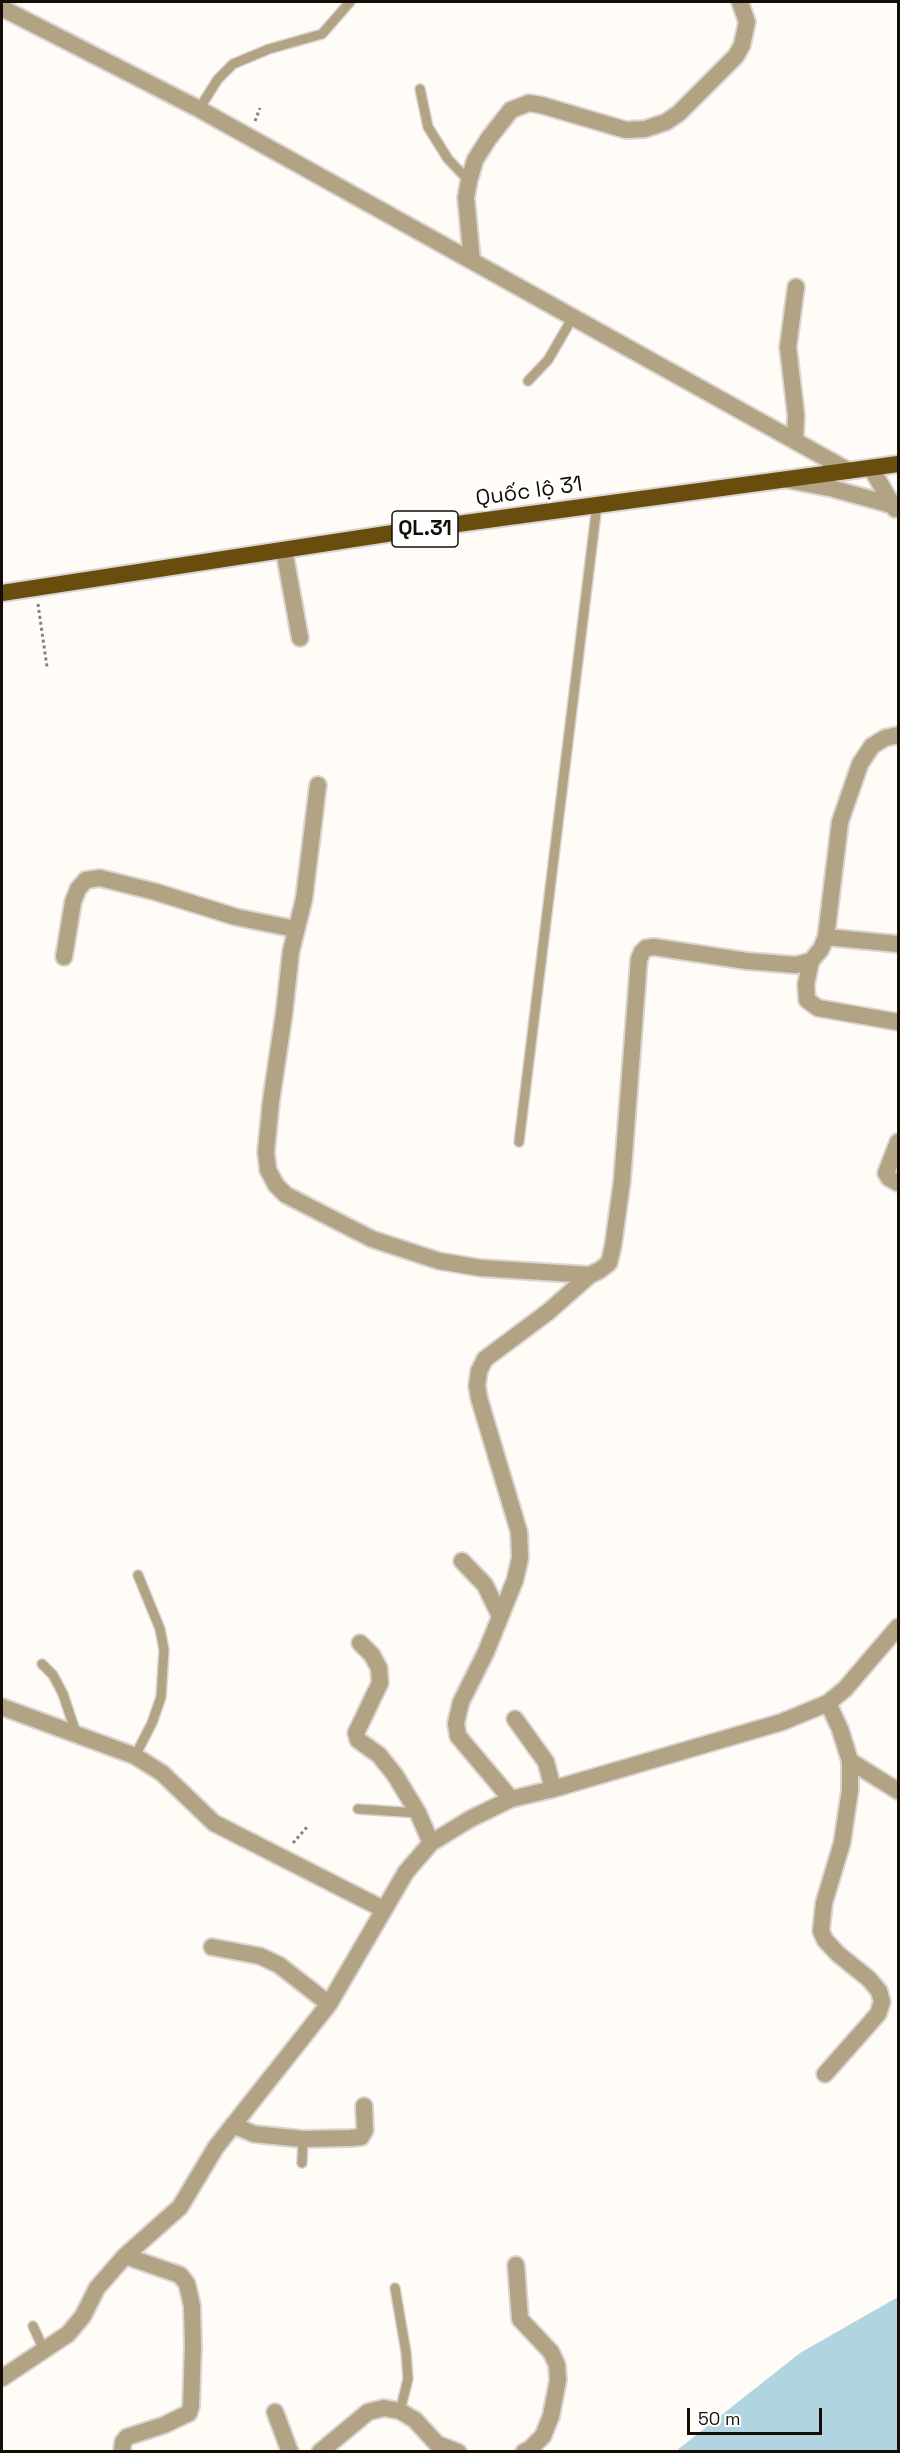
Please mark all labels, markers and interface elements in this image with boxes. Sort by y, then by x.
street label: Quốc lộ 31 [474,471,584,513]
road number: QL.31 [392,511,458,547]
scale bar [690,2396,825,2434]
text: 50 m [698,2407,740,2430]

